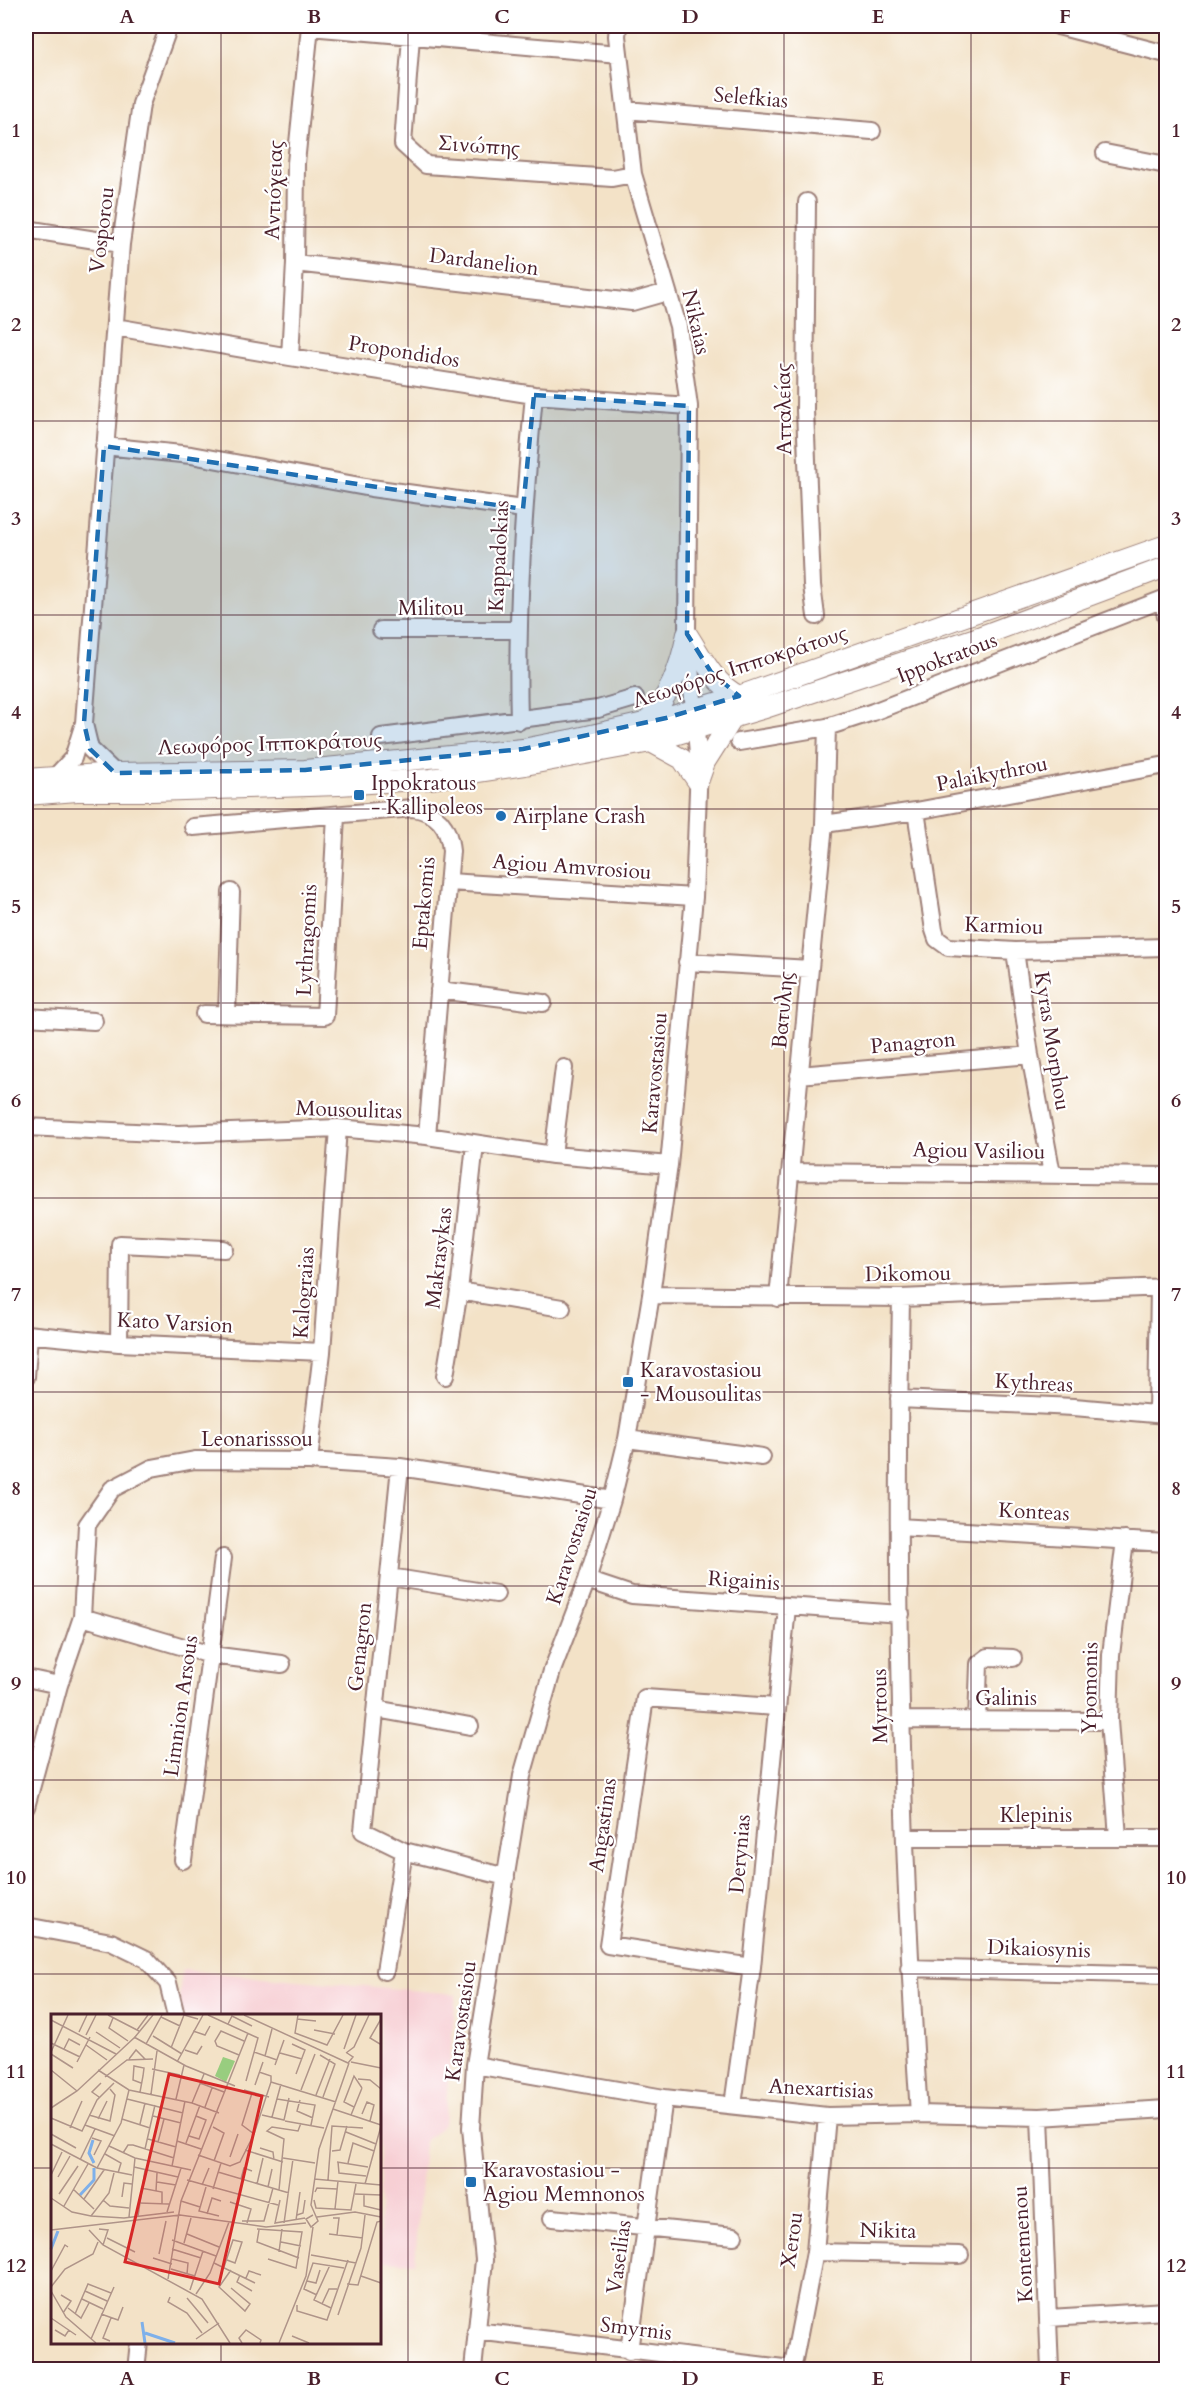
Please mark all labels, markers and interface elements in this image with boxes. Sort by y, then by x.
text: A [119,3,135,30]
text: B [307,3,321,30]
text: C [494,3,510,30]
text: D [681,3,699,30]
text: E [872,3,884,30]
text: F [1059,3,1071,30]
street label: Selefkias [713,80,789,116]
text: 1 [11,117,21,144]
text: 1 [1171,117,1181,144]
street label: Σινώπης [437,129,521,163]
street label: Αντιόχειας [258,140,290,240]
street label: Vosporou [82,185,122,275]
street label: Dardanelion [428,241,540,283]
street label: Nikaias [674,287,718,357]
text: 2 [11,311,21,338]
text: 2 [1171,311,1181,338]
street label: Propondidos [346,329,462,375]
street label: Ατταλείας [769,363,799,455]
street label: Kappadokias [482,499,516,613]
text: 3 [11,505,21,532]
text: 3 [1171,505,1181,532]
street label: Militou [398,594,464,623]
street label: Λεωφόρος Ιπποκράτους [629,618,851,716]
street label: Ippokratous [893,626,1001,690]
text: 4 [11,699,21,726]
text: 4 [1171,699,1181,726]
street label: Λεωφόρος Ιπποκράτους [157,726,383,762]
street label: Palaikythrou [934,749,1050,799]
place label: Ippokratous - Kallipoleos [371,769,483,822]
marker: Ippokratous - Kallipoleos [352,788,366,802]
place label: Airplane Crash [513,802,646,831]
marker: Airplane Crash [494,809,508,823]
street label: Agiou Amvrosiou [492,847,652,887]
street label: Eptakomis [405,855,443,951]
street label: Lythragomis [290,883,324,997]
text: 5 [11,893,21,920]
text: 5 [1171,893,1181,920]
street label: Karmiou [964,910,1044,942]
street label: Kyras Morphou [1027,969,1077,1113]
street label: Βατυλης [765,970,801,1050]
street label: Karavostasiou [635,1011,675,1135]
street label: Panagron [869,1025,957,1061]
text: 6 [11,1087,21,1114]
text: 6 [1171,1087,1181,1114]
street label: Mousoulitas [295,1094,403,1126]
street label: Agiou Vasiliou [912,1135,1046,1167]
street label: Makrasykas [418,1205,460,1311]
street label: Kalograias [286,1246,322,1340]
street label: Dikomou [865,1259,951,1289]
text: 7 [11,1281,21,1308]
text: 7 [1171,1281,1181,1308]
street label: Kato Varsion [116,1305,234,1341]
place label: Karavostasiou - Mousoulitas [640,1356,762,1409]
street label: Kythreas [994,1366,1074,1400]
marker: Karavostasiou - Mousoulitas [621,1375,635,1389]
street label: Leonarisssou [201,1425,313,1454]
text: 8 [11,1475,21,1502]
text: 8 [1171,1475,1181,1502]
street label: Karavostasiou [539,1484,605,1608]
street label: Konteas [998,1496,1070,1528]
street label: Rigainis [707,1564,781,1598]
street label: Genagron [341,1601,379,1693]
street label: Limnion Arsous [157,1633,205,1779]
street label: Ypomonis [1075,1642,1105,1734]
street label: Myrtous [865,1668,895,1744]
text: 9 [11,1670,21,1697]
text: 9 [1171,1670,1181,1697]
street label: Galinis [975,1684,1037,1713]
street label: Angastinas [582,1776,624,1874]
street label: Klepinis [1000,1801,1072,1830]
street label: Derynias [722,1813,758,1895]
text: 10 [6,1864,26,1891]
text: 10 [1166,1864,1186,1891]
street label: Dikaiosynis [987,1933,1091,1965]
street label: Karavostasiou [438,1959,484,2083]
inset map [51,2014,381,2344]
text: 11 [6,2058,26,2085]
text: 11 [1166,2058,1186,2085]
street label: Anexartisias [768,2072,874,2106]
place label: Karavostasiou - Agiou Memnonos [483,2156,645,2209]
marker: Karavostasiou - Agiou Memnonos [464,2175,478,2189]
street label: Kontemenou [1005,2185,1041,2303]
street label: Xerou [774,2210,810,2270]
street label: Nikita [859,2216,917,2246]
street label: Vaseilias [599,2218,639,2296]
text: 12 [6,2252,26,2279]
text: 12 [1166,2252,1186,2279]
street label: Smyrnis [599,2310,673,2348]
text: A [119,2365,135,2392]
text: B [307,2365,321,2392]
text: C [494,2365,510,2392]
text: D [681,2365,699,2392]
text: E [872,2365,884,2392]
text: F [1059,2365,1071,2392]

